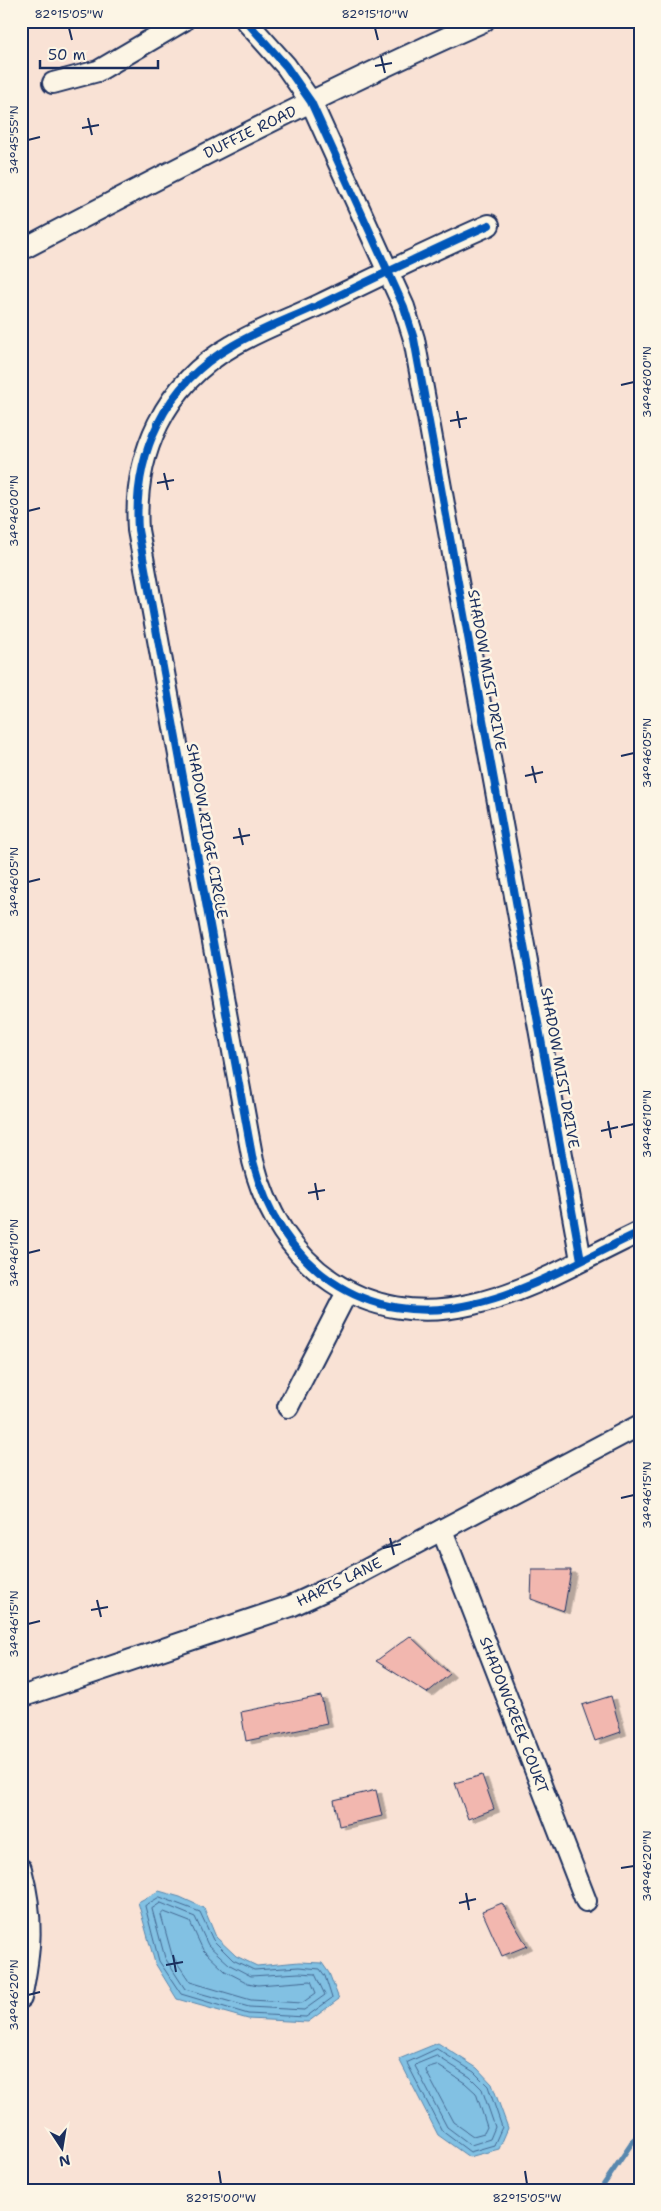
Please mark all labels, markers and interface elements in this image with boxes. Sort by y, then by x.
text: 82°15'05"W [34,6,104,22]
text: 82°15'10"W [341,6,409,22]
scale bar [40,38,158,70]
text: 50 m [48,45,86,65]
street label: DUFFIE ROAD [200,101,300,163]
text: 34°45'55"N [6,105,22,175]
text: 34°46'00"N [639,346,655,418]
text: 34°46'00"N [6,475,22,547]
street label: SHADOW MIST DRIVE [463,588,511,752]
text: 34°46'05"N [639,718,655,788]
street label: SHADOW RIDGE CIRCLE [182,742,232,920]
text: 34°46'05"N [6,847,22,917]
street label: SHADOW MIST DRIVE [536,986,584,1150]
text: 34°46'10"N [639,1090,655,1158]
text: 34°46'10"N [6,1219,22,1287]
text: 34°46'15"N [639,1461,655,1529]
street label: HARTS LANE [293,1553,385,1611]
text: 34°46'15"N [6,1590,22,1658]
street label: SHADOWCREEK COURT [475,1634,553,1796]
text: 34°46'20"N [639,1830,655,1902]
text: 34°46'20"N [6,1959,22,2031]
north arrow [38,2124,88,2174]
text: N [57,2151,72,2171]
text: 82°15'00"W [186,2190,256,2206]
text: 82°15'05"W [492,2190,562,2206]

